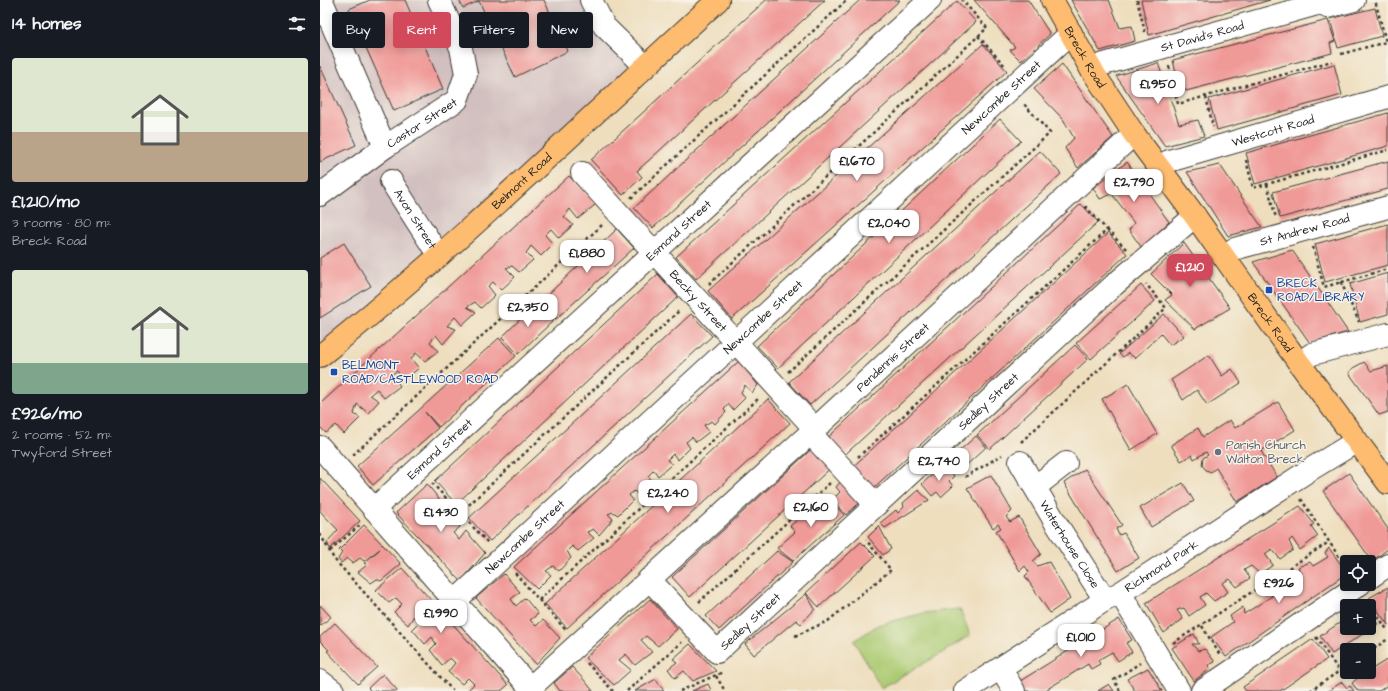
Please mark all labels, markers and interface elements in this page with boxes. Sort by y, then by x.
text: 14 homes [12,12,82,36]
chip: Buy [332,12,385,48]
chip: Rent [393,12,451,48]
chip: Filters [459,12,529,48]
chip: New [537,12,593,48]
icon: filters [286,13,308,35]
street label: St David's Road [1159,17,1246,57]
street label: Breck Road [1060,23,1109,92]
street label: Newcombe Street [958,57,1045,139]
pin: £1,950 [1125,71,1191,105]
text: £1,950 [1140,75,1176,93]
icon: home [124,84,196,156]
street label: Castor Street [384,94,461,152]
street label: Westcott Road [1230,111,1316,151]
pin: £1,670 [824,148,890,182]
street label: Belmont Road [488,150,556,214]
text: £1,670 [839,152,875,170]
pin: £2,790 [1101,169,1167,203]
text: £2,790 [1114,173,1154,191]
street label: Avon Street [389,186,441,253]
text: £1,210/mo [12,190,80,214]
street label: Esmond Street [643,196,716,265]
pin: £2,040 [856,210,922,244]
street label: St Andrew Road [1258,210,1352,251]
text: 3 rooms · 80 m² [12,214,111,232]
text: £2,040 [868,214,910,232]
text: Breck Road [12,232,87,250]
pin: £1,880 [554,240,620,274]
text: £1,880 [569,244,605,262]
pin: £1,210 [1157,254,1223,288]
text: £1,210 [1176,258,1204,276]
street label: Becky Street [665,267,731,336]
place label: BRECK ROAD/LIBRARY [1277,275,1365,306]
street label: Newcombe Street [720,276,807,358]
marker: BRECK ROAD/LIBRARY [1264,285,1274,295]
street label: Breck Road [1243,290,1297,356]
pin: £2,350 [495,294,561,328]
icon: home [124,296,196,368]
text: £2,350 [508,298,548,316]
street label: Pendennis Street [853,319,934,396]
place label: BELMONT ROAD/CASTLEWOOD ROAD [342,357,499,388]
marker: BELMONT ROAD/CASTLEWOOD ROAD [329,367,339,377]
street label: Sedley Street [954,369,1023,434]
text: £926/mo [12,402,82,426]
street label: Esmond Street [404,415,477,484]
text: 2 rooms · 52 m² [12,426,112,444]
place label: Parish Church Walton Breck [1226,437,1306,468]
text: Twyford Street [12,444,112,462]
marker: Parish Church Walton Breck [1213,447,1223,457]
pin: £2,740 [906,448,972,482]
text: £2,740 [918,452,960,470]
pin: £2,240 [635,480,701,514]
text: £2,240 [647,484,689,502]
pin: £2,160 [778,494,844,528]
street label: Newcombe Street [482,496,569,578]
street label: Waterhouse Close [1035,497,1104,592]
text: £2,160 [794,498,828,516]
pin: £1,430 [408,499,474,533]
text: £1,430 [424,503,458,521]
street label: Richmond Park [1122,536,1202,597]
map controls [1340,555,1376,679]
button: locate [1340,555,1376,591]
pin: £926 [1255,570,1303,604]
text: £926 [1264,574,1294,592]
street label: Sedley Street [716,589,785,654]
button: + [1340,599,1376,635]
pin: £1,990 [408,600,474,634]
text: £1,990 [424,604,458,622]
pin: £1,010 [1048,624,1114,658]
text: £1,010 [1066,628,1096,646]
button: − [1340,643,1376,679]

